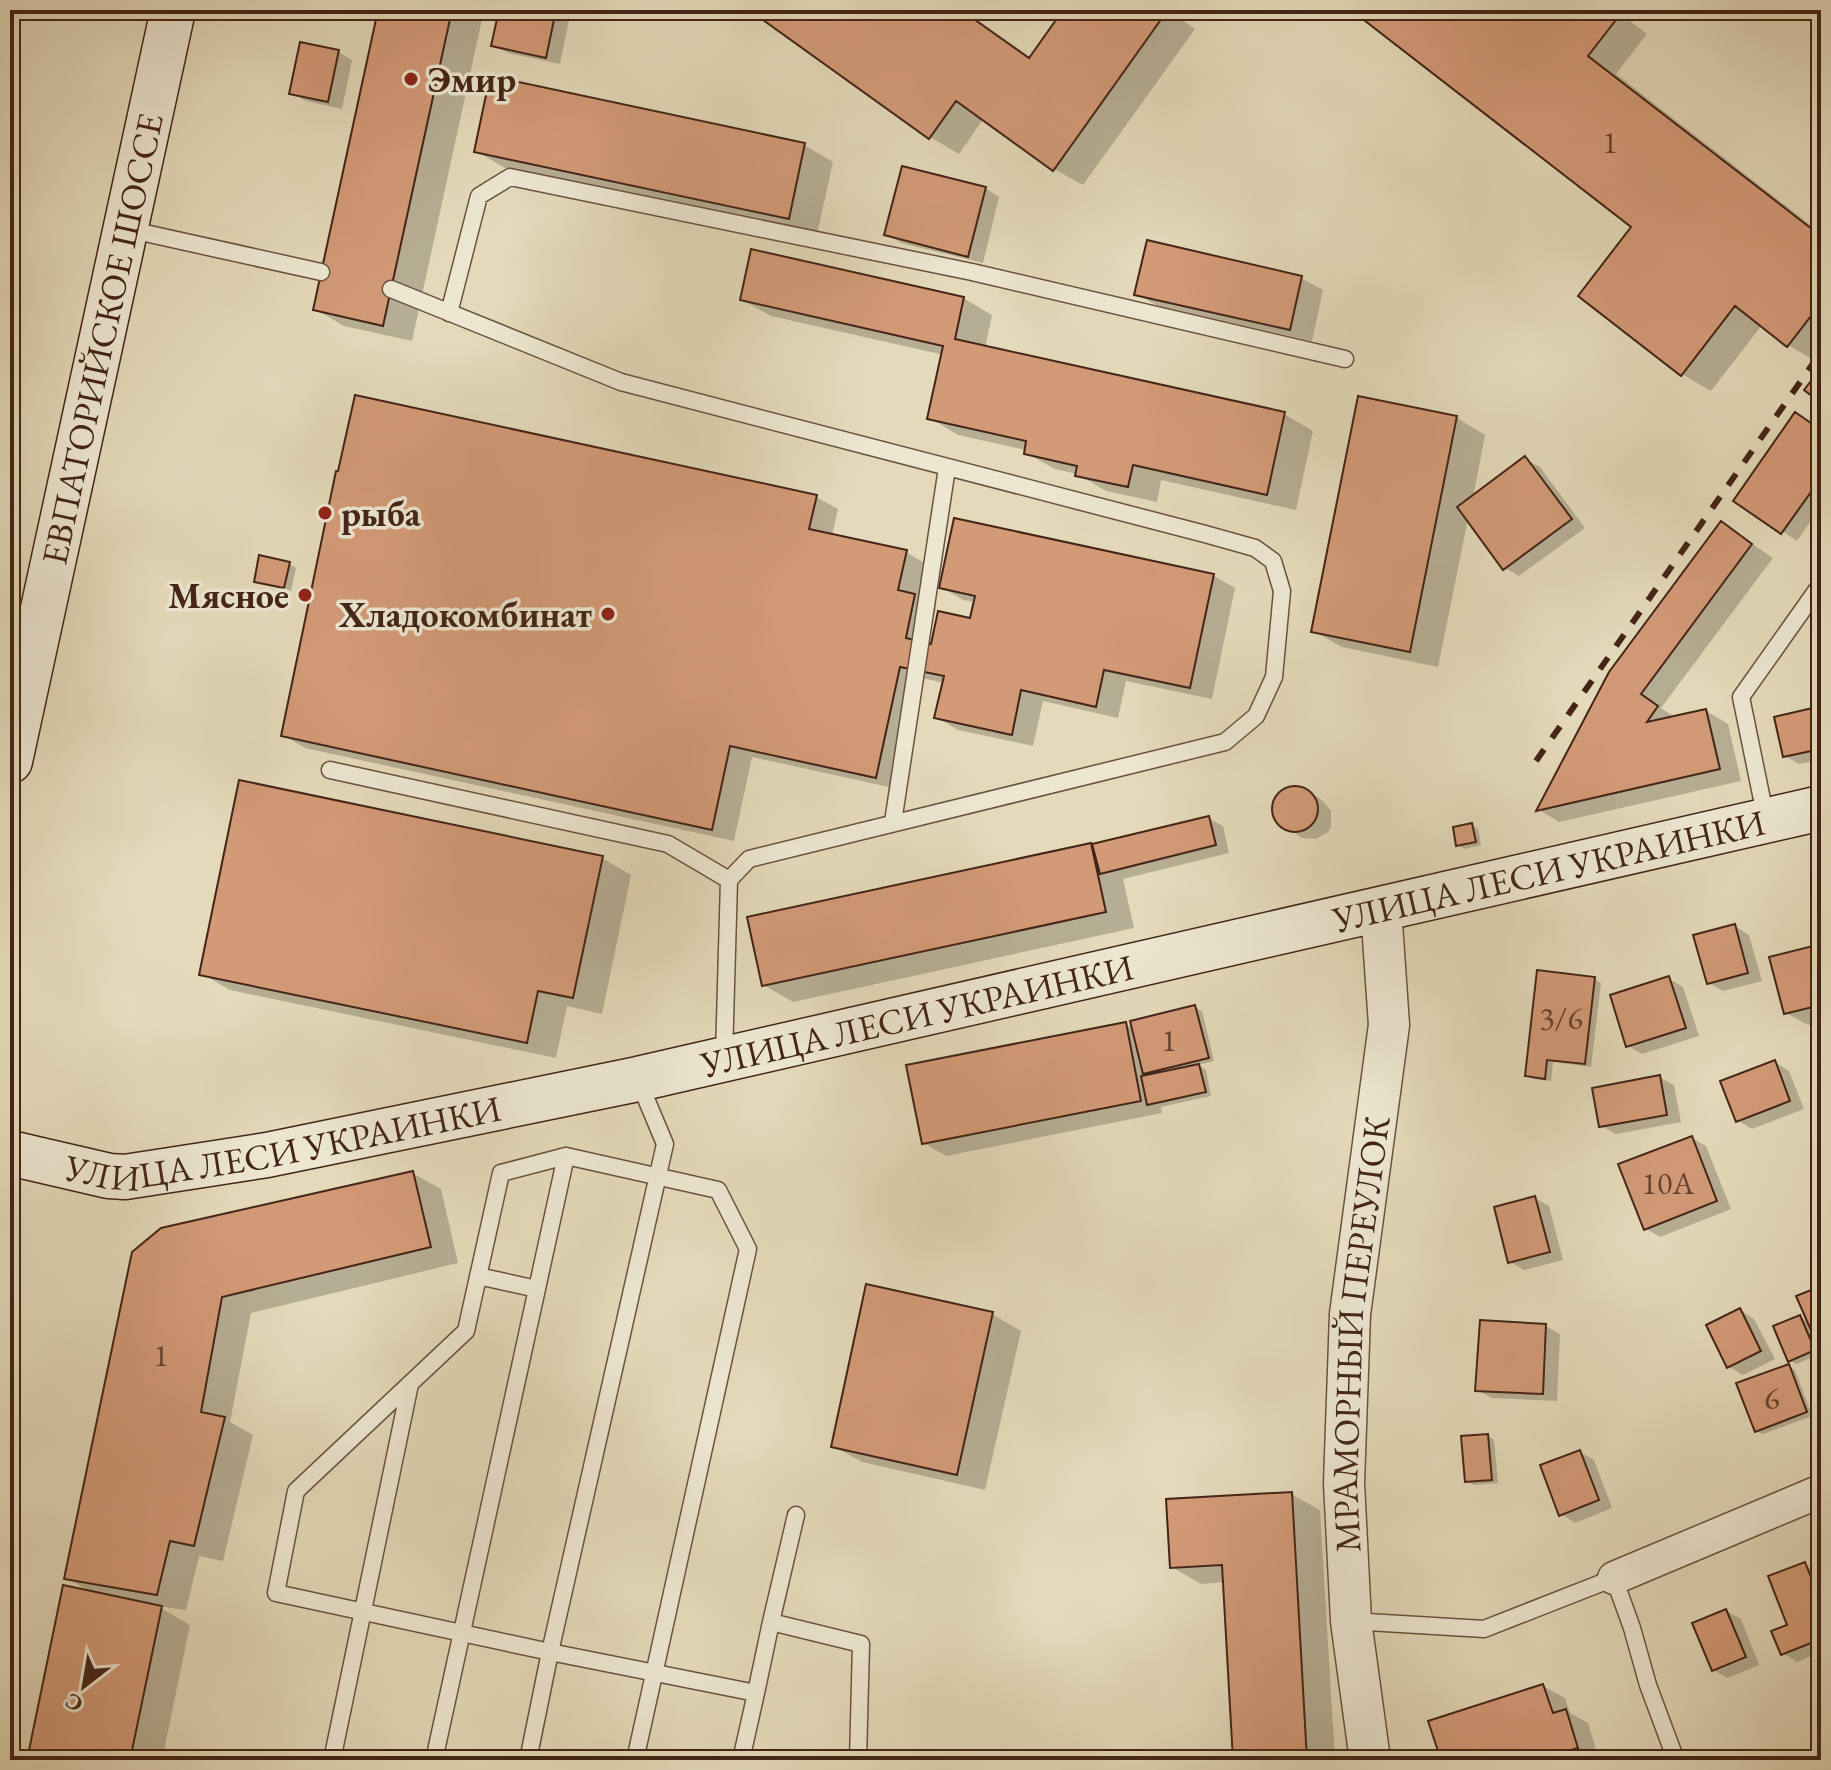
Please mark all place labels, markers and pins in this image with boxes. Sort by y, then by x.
place label: Эмир [427,56,516,103]
marker: Эмир [402,70,420,88]
place label: рыба [341,490,421,537]
marker: рыба [316,504,334,522]
place label: Мясное [168,572,289,619]
marker: Мясное [296,586,314,604]
place label: Хладокомбинат [338,591,592,638]
marker: Хладокомбинат [599,605,617,623]

